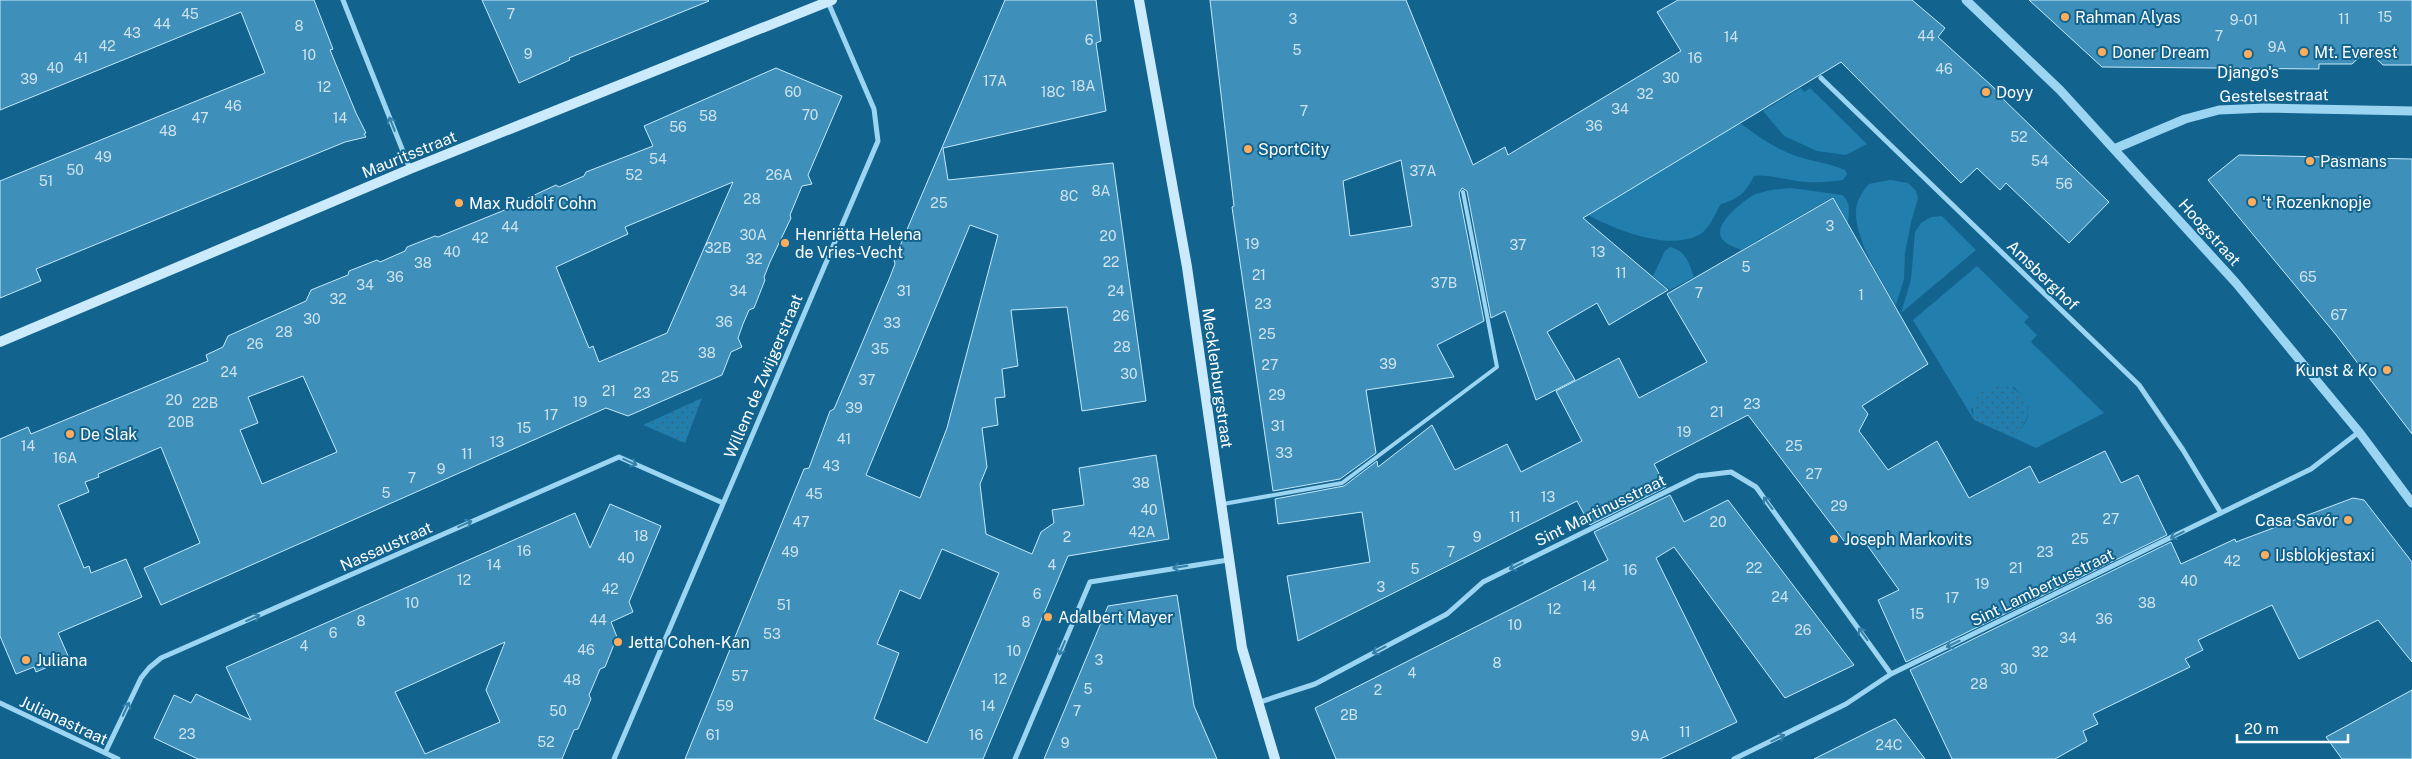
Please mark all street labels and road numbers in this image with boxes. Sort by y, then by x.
street label: Gestelsestraat [2219,85,2329,106]
street label: Mauritsstraat [359,127,459,182]
street label: Hoogstraat [2175,195,2245,270]
street label: Amsberghof [2003,237,2082,314]
street label: Willem de Zwijgerstraat [720,291,807,461]
street label: Mecklenburgstraat [1198,307,1237,450]
street label: Sint Martinusstraat [1532,471,1669,550]
street label: Nassaustraat [337,518,435,575]
street label: Sint Lambertusstraat [1967,544,2117,630]
street label: Julianastraat [17,692,111,749]

